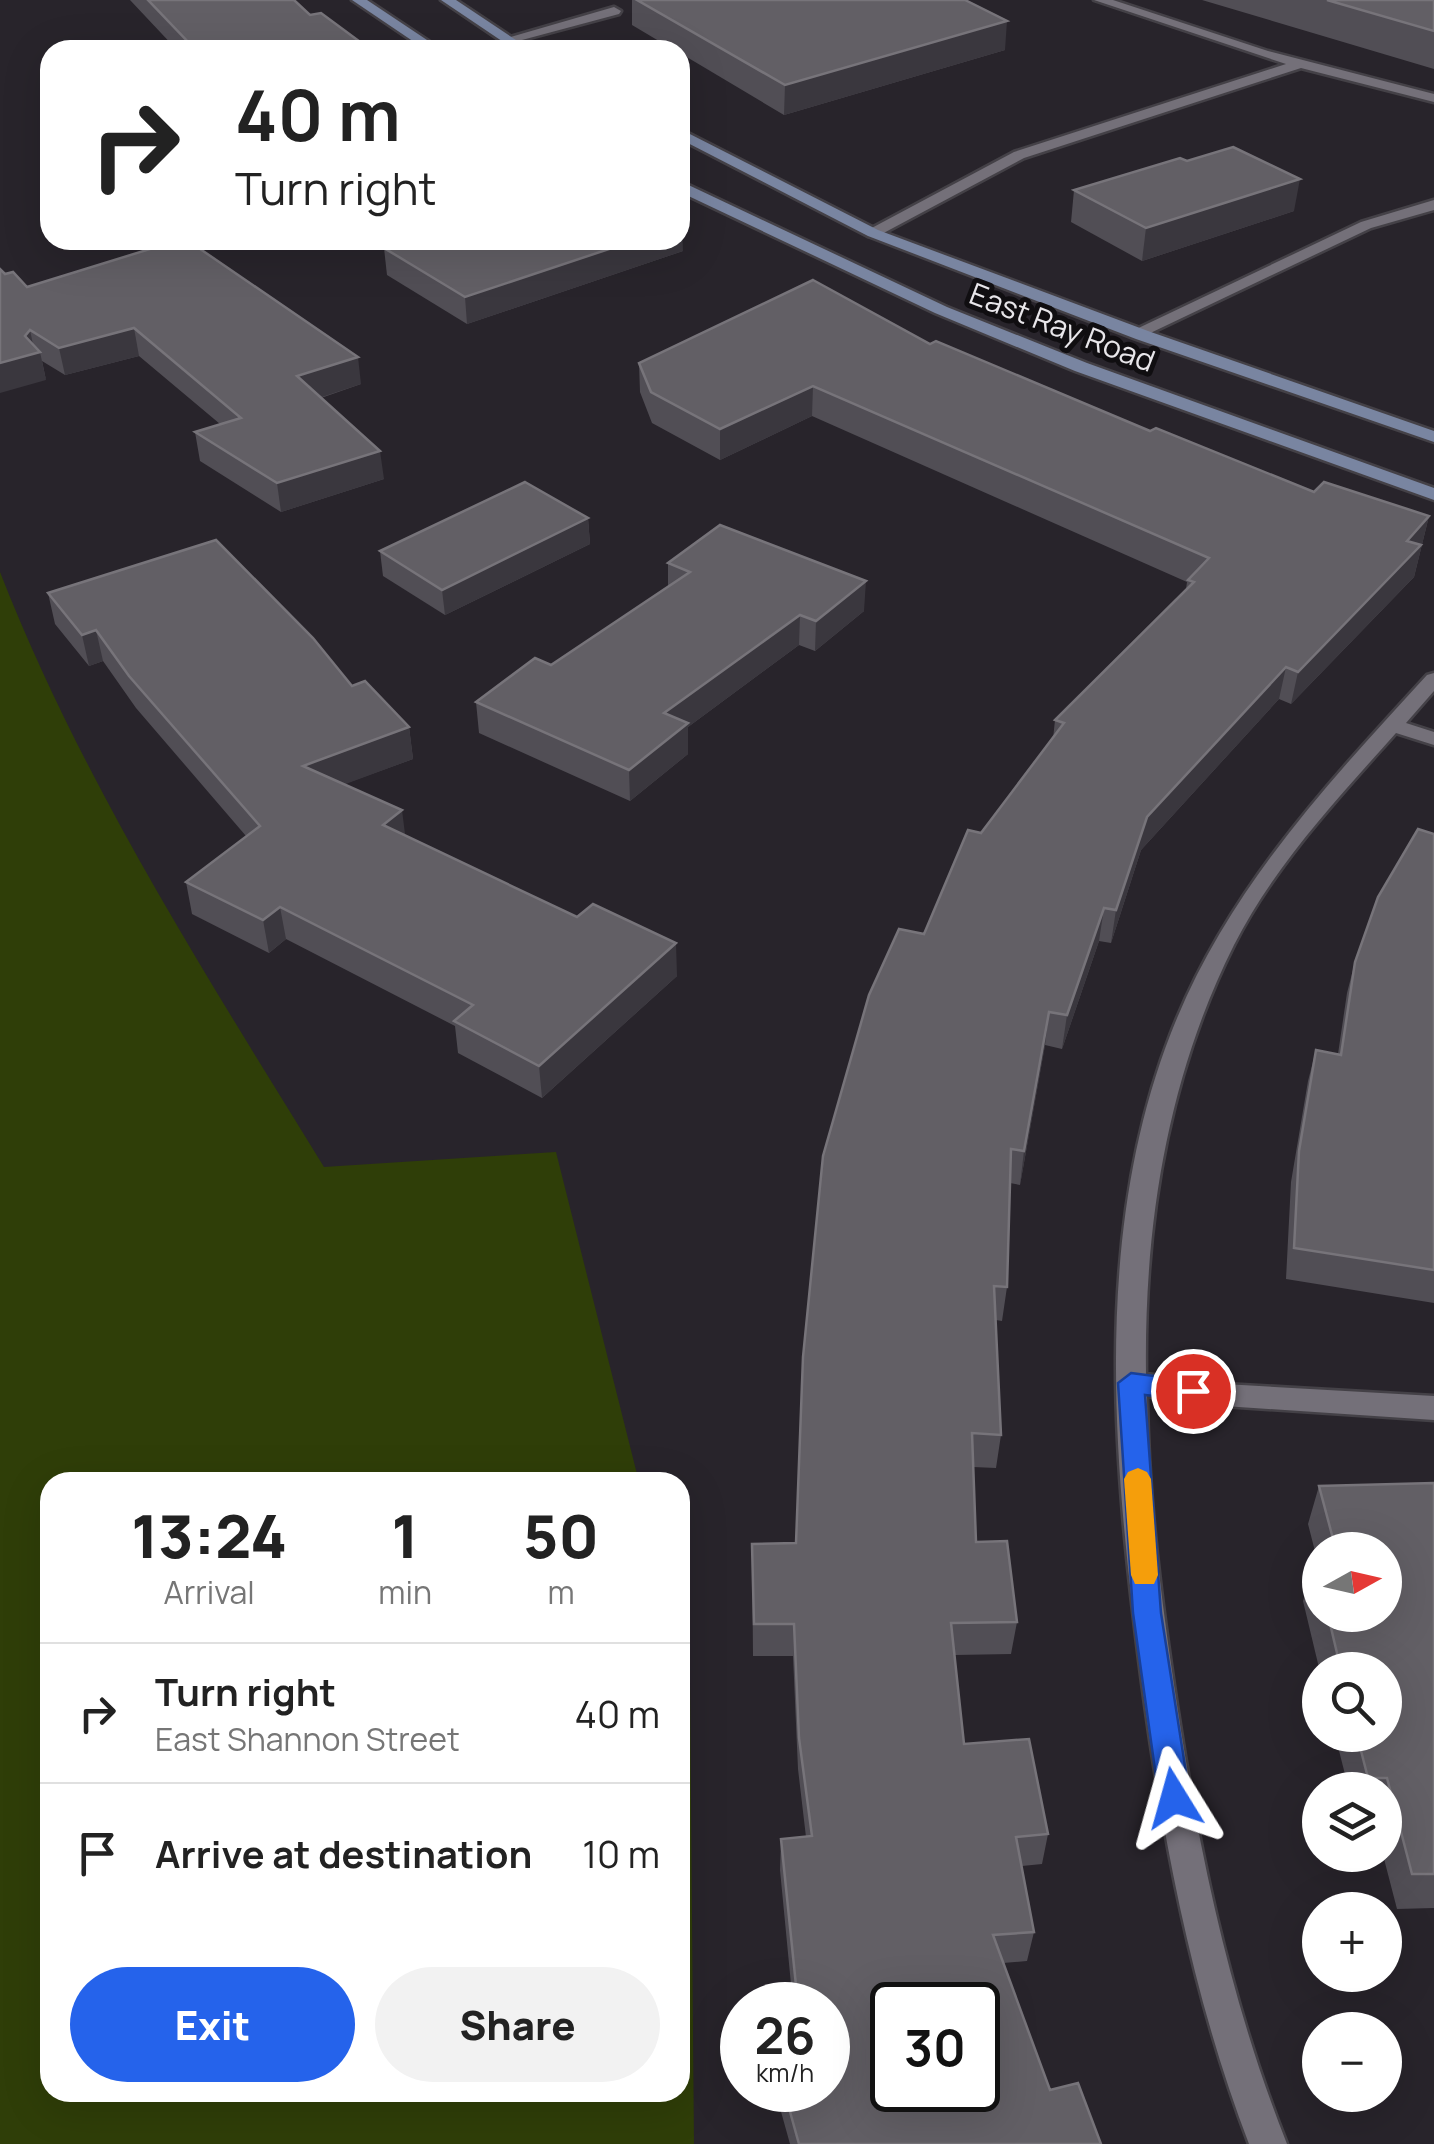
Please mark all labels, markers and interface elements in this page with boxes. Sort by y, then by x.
text: 40 m [235,66,401,162]
icon: right [70,80,200,210]
text: Turn right [235,157,436,219]
street label: East Ray Road [964,272,1161,381]
pin [1151,1349,1236,1434]
icon: arrive [1166,1364,1221,1419]
text: 13:24 [131,1494,287,1576]
text: 1 [392,1494,419,1576]
text: 50 [523,1494,599,1576]
north arrow [1302,1532,1402,1632]
map controls [1302,1532,1402,2112]
text: Arrival [163,1570,255,1614]
text: min [378,1570,432,1614]
text: m [547,1570,575,1614]
button: search [1302,1652,1402,1752]
text: Turn right [155,1665,336,1717]
icon: right [70,1686,125,1741]
text: 40 m [575,1687,660,1739]
text: East Shannon Street [155,1717,460,1761]
position arrow [1122,1746,1226,1850]
button: layers [1302,1772,1402,1872]
icon: arrive [70,1826,125,1881]
text: Arrive at destination [155,1827,532,1879]
text: 10 m [582,1827,660,1879]
button: + [1302,1892,1402,1992]
button: Exit [70,1967,355,2082]
button: Share [375,1967,660,2082]
speed limit sign: 30 [870,1982,1000,2112]
text: 26 [755,2001,815,2069]
button: − [1302,2012,1402,2112]
text: km/h [756,2055,814,2090]

